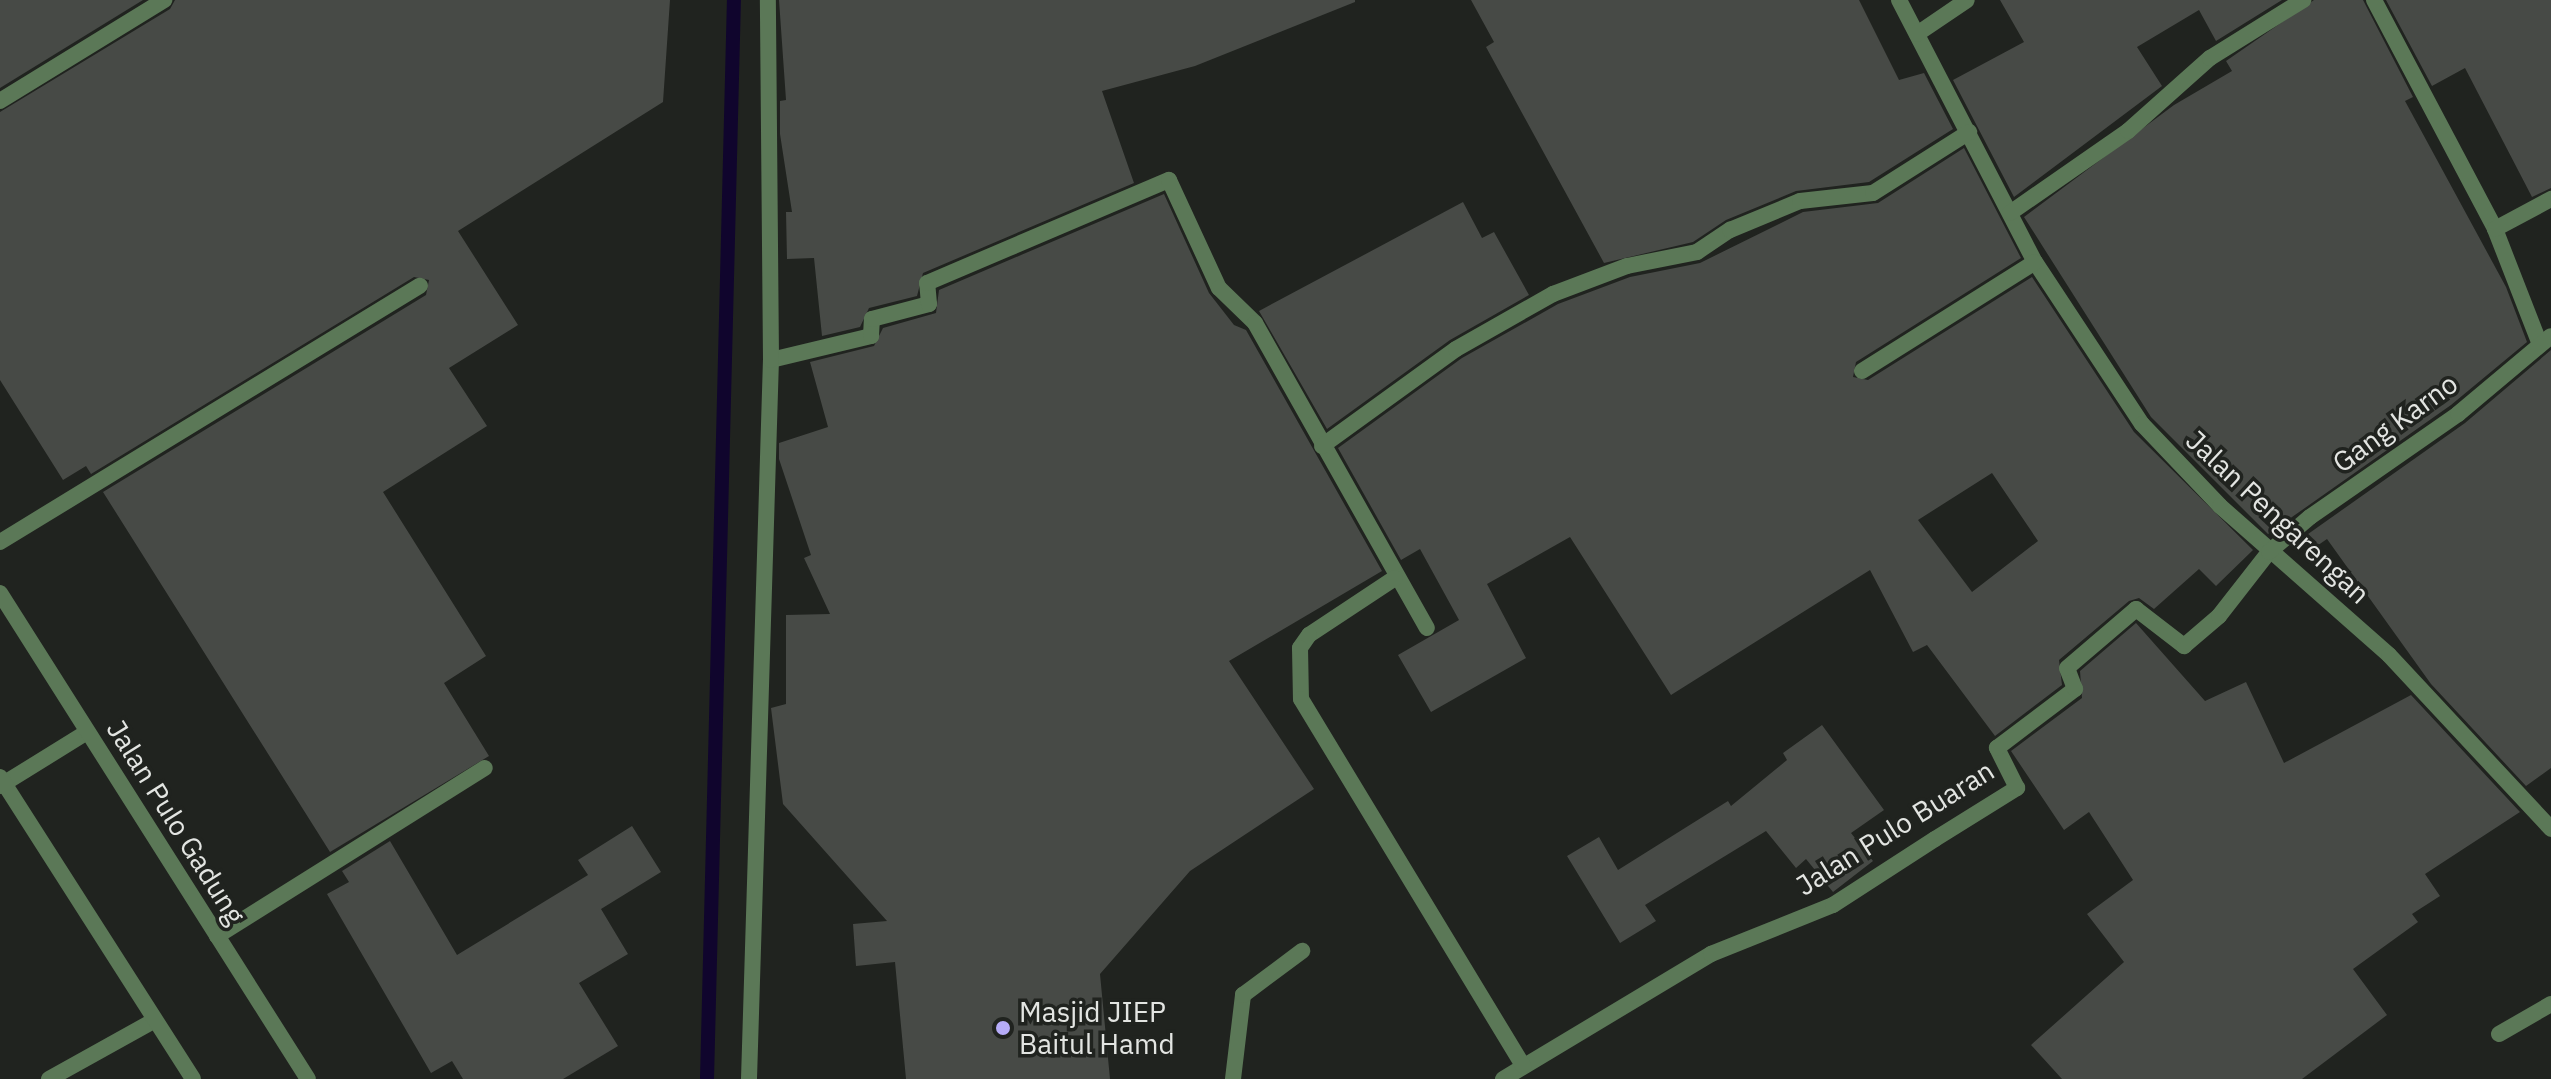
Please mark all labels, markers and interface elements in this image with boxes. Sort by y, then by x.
street label: Gang Karno [2326,367,2464,479]
street label: Jalan Pengarengan [2179,423,2377,611]
street label: Jalan Pulo Gadung [100,714,252,930]
street label: Jalan Pulo Buaran [1790,754,2000,902]
place label: Masjid JIEP Baitul Hamd [1019,995,1175,1061]
marker: Masjid JIEP Baitul Hamd [994,1019,1012,1037]

